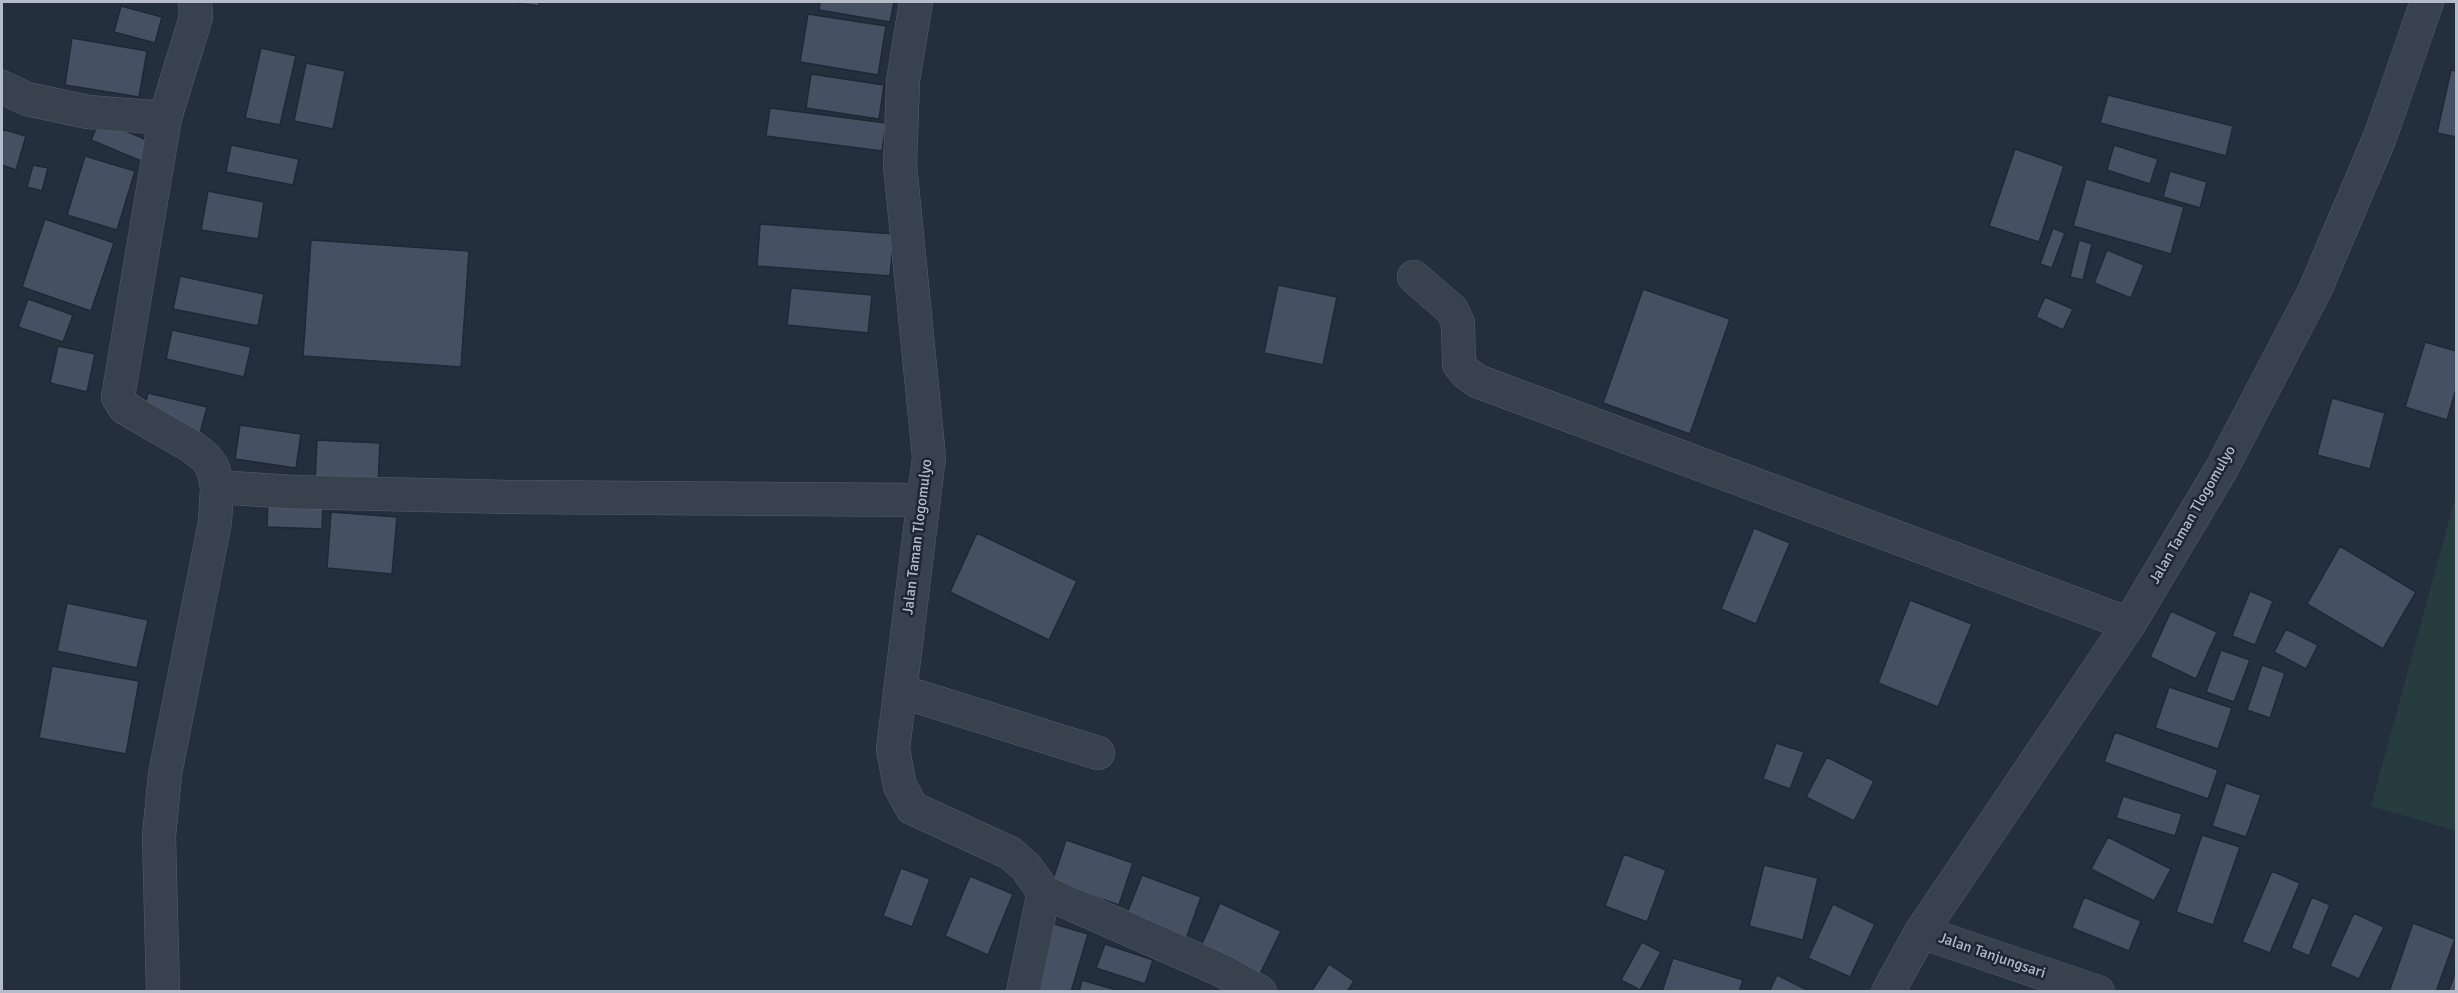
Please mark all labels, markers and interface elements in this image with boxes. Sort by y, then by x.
street label: Jalan Taman Tlogomulyo [2146,443,2240,587]
street label: Jalan Taman Tlogomulyo [900,458,936,616]
street label: Jalan Tanjungsari [1936,929,2048,983]

